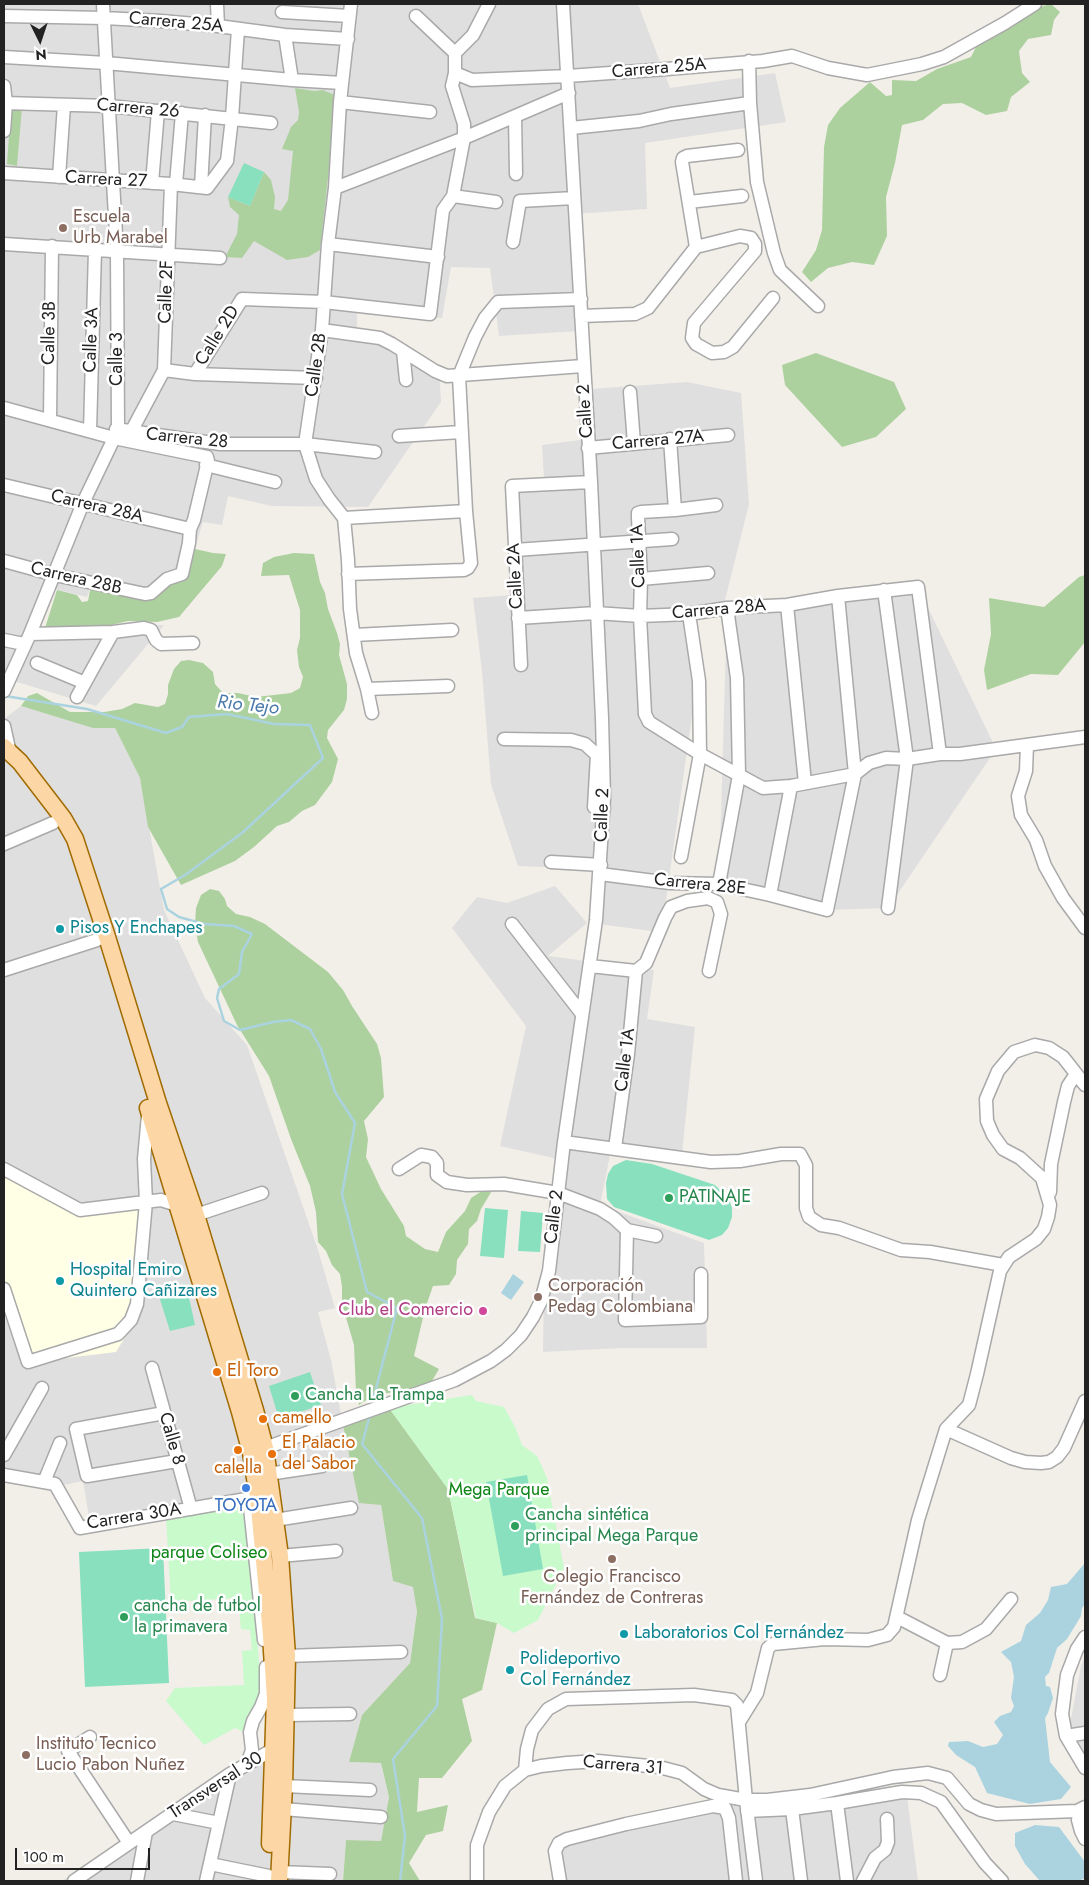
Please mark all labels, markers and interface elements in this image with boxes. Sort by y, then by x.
street label: Carrera 25A [128,8,224,38]
north arrow [15,15,65,65]
text: N [35,45,47,65]
street label: Carrera 25A [611,54,707,84]
street label: Carrera 26 [96,95,180,123]
street label: Carrera 27 [64,167,148,193]
place label: Escuela Urb Marabel [73,207,168,250]
marker: Escuela Urb Marabel [57,222,69,234]
street label: Calle 2F [155,260,179,324]
street label: Calle 3B [39,301,61,365]
street label: Calle 2D [191,302,245,370]
street label: Calle 3A [80,307,104,373]
street label: Calle 3 [107,332,129,386]
street label: Calle 2B [302,332,332,398]
street label: Calle 2 [573,383,599,439]
street label: Carrera 28 [145,424,229,454]
street label: Carrera 27A [611,426,705,456]
street label: Carrera 28A [49,486,145,528]
street label: Calle 1A [627,524,651,588]
street label: Calle 2A [503,542,529,610]
street label: Carrera 28B [28,558,124,600]
street label: Carrera 28A [671,595,767,625]
water label: Rio Tejo [216,691,280,721]
street label: Calle 2 [591,788,615,842]
street label: Carrera 28E [653,869,747,901]
place label: Pisos Y Enchapes [70,918,203,940]
marker: Pisos Y Enchapes [54,923,66,935]
street label: Calle 1A [611,1027,641,1093]
place label: PATINAJE [679,1187,751,1209]
street label: Calle 2 [541,1189,569,1245]
marker: PATINAJE [663,1192,675,1204]
place label: Hospital Emiro Quintero Cañizares [70,1260,217,1302]
marker: Hospital Emiro Quintero Cañizares [54,1275,66,1287]
place label: Corporación Pedag Colombiana [548,1276,693,1318]
marker: Corporación Pedag Colombiana [532,1291,544,1303]
place label: Club el Comercio [338,1300,473,1322]
marker: Club el Comercio [477,1305,489,1317]
place label: El Toro [227,1361,279,1383]
marker: El Toro [211,1366,223,1378]
place label: Cancha La Trampa [305,1385,444,1407]
marker: Cancha La Trampa [289,1390,301,1402]
place label: camello [273,1408,332,1430]
street label: Calle 8 [153,1410,189,1468]
marker: camello [257,1413,269,1425]
place label: El Palacio del Sabor [282,1433,356,1476]
marker: calella [232,1444,244,1456]
marker: El Palacio del Sabor [266,1448,278,1460]
place label: calella [214,1458,262,1480]
park label: Mega Parque [448,1480,550,1502]
marker: TOYOTA [240,1482,252,1494]
place label: TOYOTA [215,1496,277,1518]
street label: Carrera 30A [85,1499,183,1535]
place label: Cancha sintética principal Mega Parque [525,1505,698,1548]
marker: Cancha sintética principal Mega Parque [509,1520,521,1532]
park label: parque Coliseo [151,1543,267,1565]
marker: Colegio Francisco Fernández de Contreras [606,1553,618,1565]
place label: Colegio Francisco Fernández de Contreras [521,1567,703,1610]
place label: cancha de futbol la primavera [134,1596,261,1638]
marker: cancha de futbol la primavera [118,1611,130,1623]
place label: Laboratorios Col Fernández [634,1623,844,1645]
marker: Laboratorios Col Fernández [618,1628,630,1640]
place label: Polideportivo Col Fernández [520,1649,631,1692]
marker: Polideportivo Col Fernández [504,1664,516,1676]
place label: Instituto Tecnico Lucio Pabon Nuñez [36,1734,185,1776]
street label: Transversal 30 [165,1748,267,1824]
marker: Instituto Tecnico Lucio Pabon Nuñez [20,1749,32,1761]
street label: Carrera 31 [582,1752,664,1780]
scale bar [18,1838,152,1870]
text: 100 m [23,1846,64,1868]

